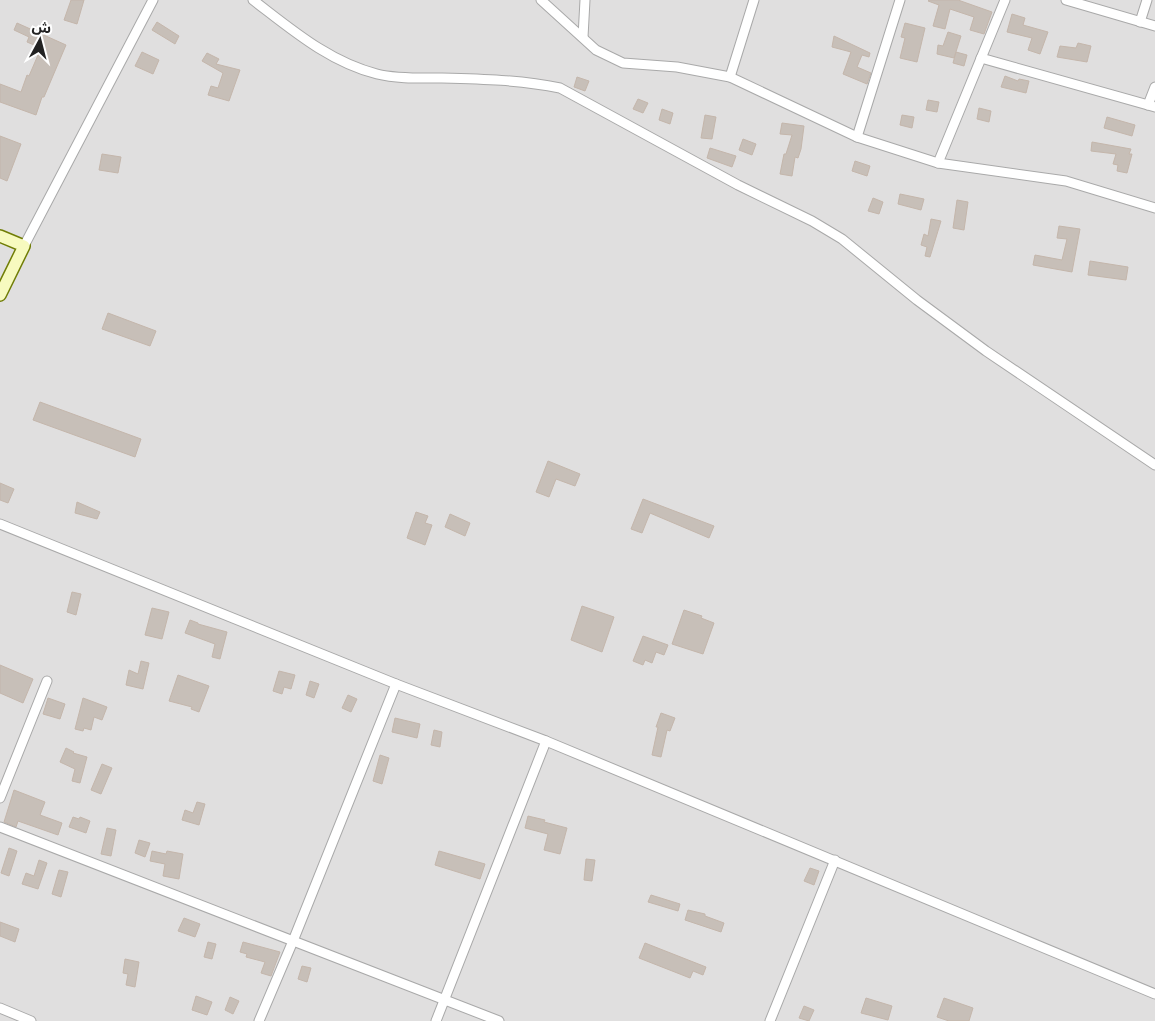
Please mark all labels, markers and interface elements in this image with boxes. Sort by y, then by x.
north arrow [15,15,65,65]
text: ش [31,17,52,39]

